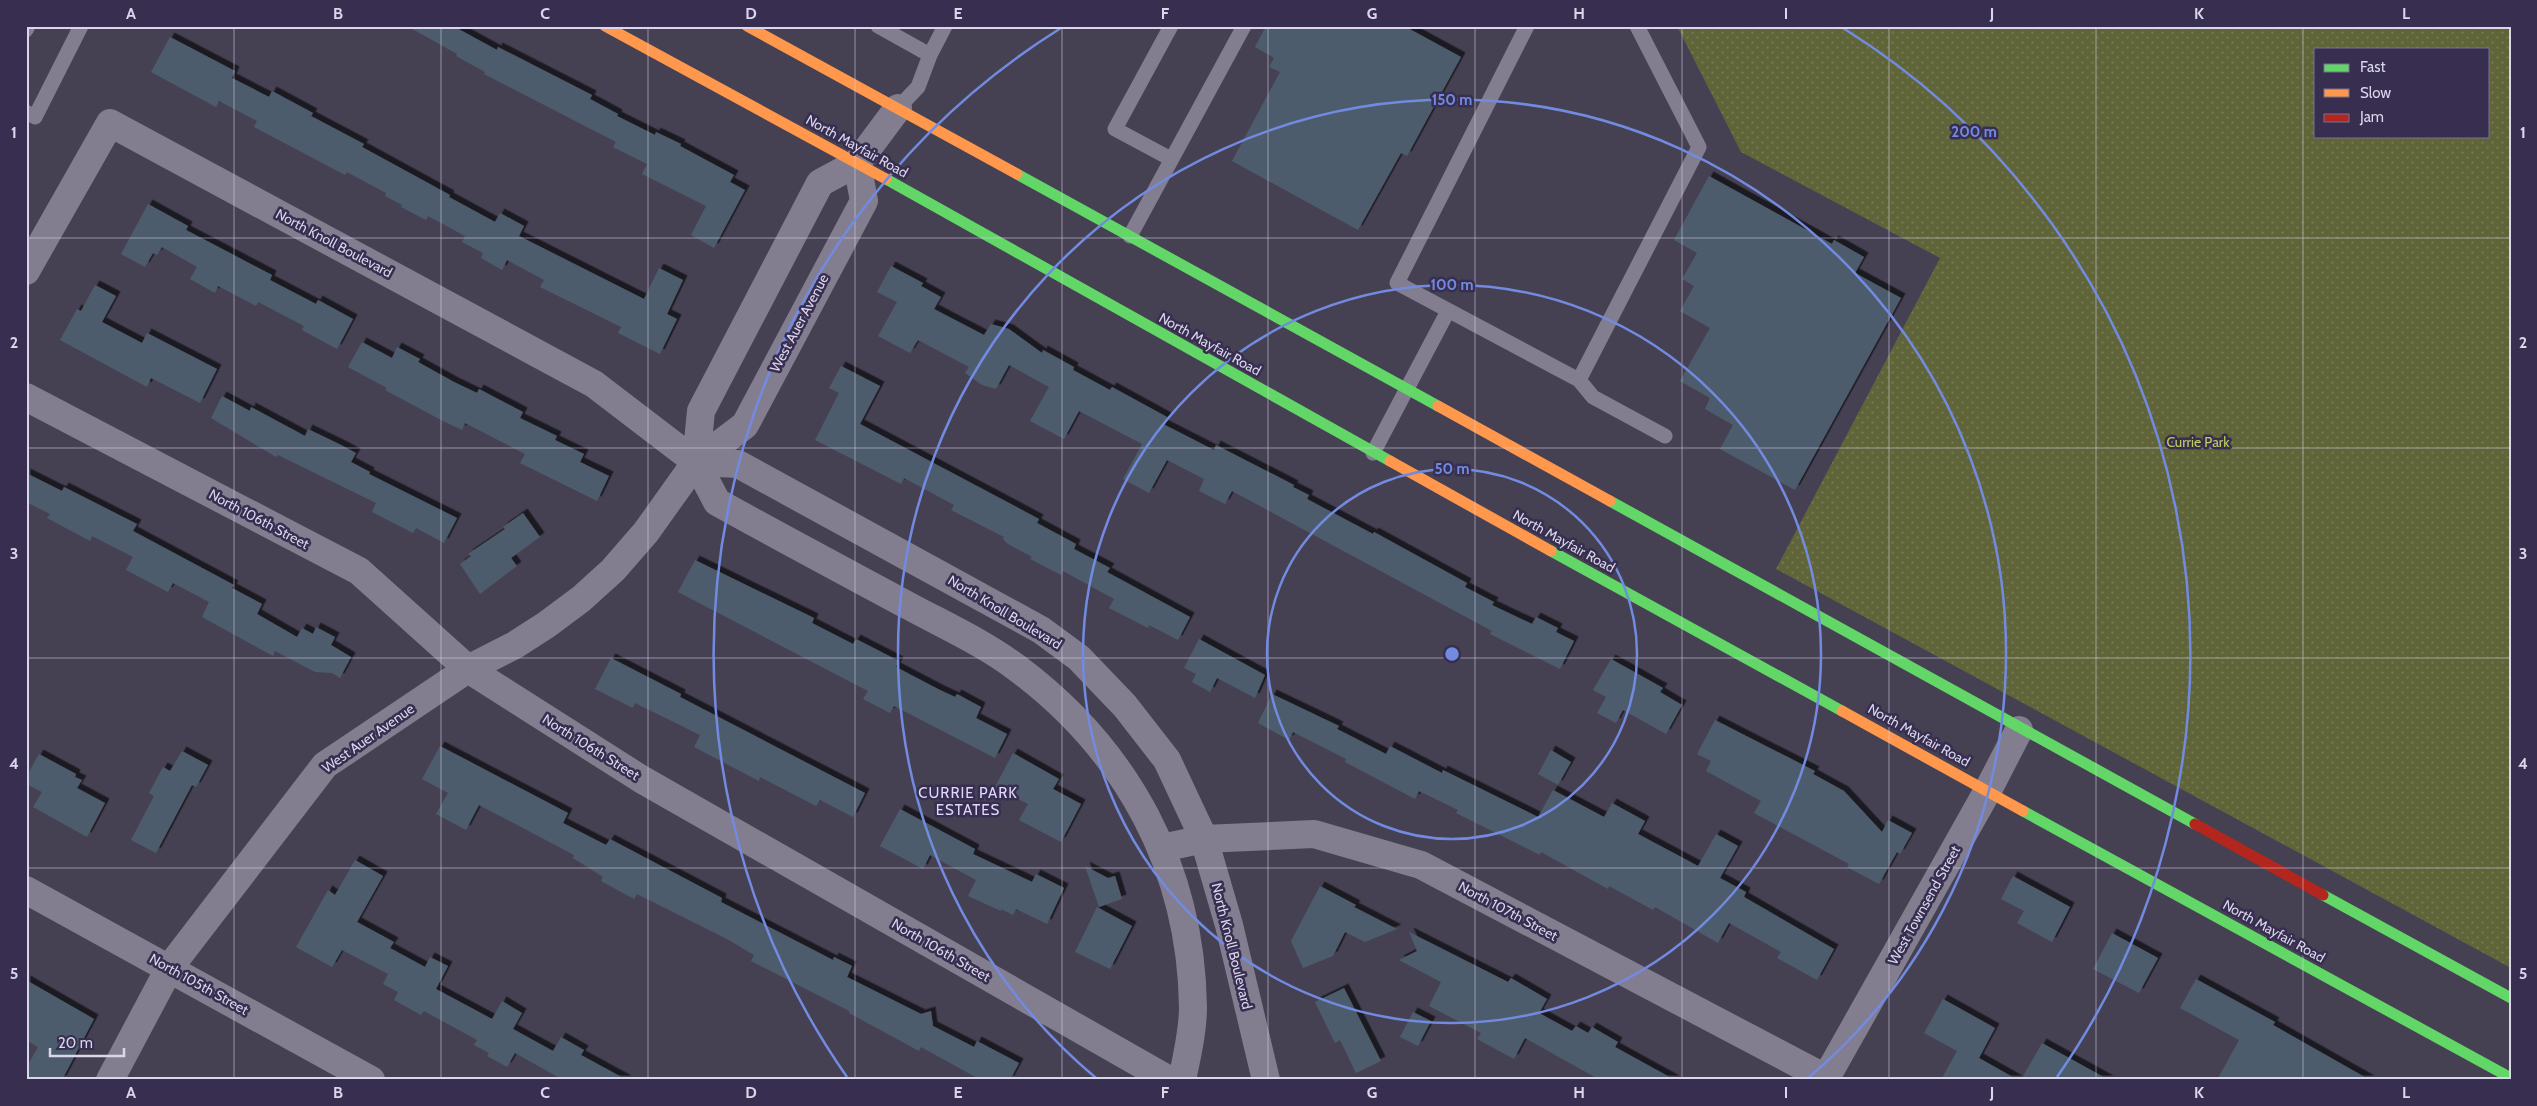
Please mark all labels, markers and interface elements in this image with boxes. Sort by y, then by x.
text: A [126,4,136,23]
text: B [333,4,343,23]
text: C [540,4,550,23]
text: D [745,4,757,23]
text: E [953,4,963,23]
text: F [1161,4,1170,23]
text: G [1367,4,1377,23]
text: H [1573,4,1585,23]
text: I [1784,4,1788,23]
text: J [1989,4,1994,23]
text: K [2194,4,2204,23]
text: L [2402,4,2410,23]
legend [2314,48,2490,138]
text: Fast [2360,58,2385,76]
text: Slow [2360,84,2391,102]
text: 150 m [1432,91,1472,109]
text: Jam [2359,108,2384,126]
street label: North Mayfair Road [803,110,911,182]
text: 1 [11,123,17,142]
text: 200 m [1951,123,1997,141]
text: 1 [2520,123,2526,142]
street label: North Knoll Boulevard [273,205,395,281]
street label: West Auer Avenue [766,271,832,375]
text: 100 m [1430,276,1474,294]
street label: North Mayfair Road [1156,308,1264,380]
text: 2 [10,333,18,352]
text: 2 [2519,333,2527,352]
park label: Currie Park [2166,433,2230,451]
text: 50 m [1434,460,1470,478]
street label: North 106th Street [206,485,312,553]
street label: North Mayfair Road [1510,505,1618,577]
text: 3 [10,544,18,563]
text: 3 [2519,544,2527,563]
street label: North Knoll Boulevard [945,571,1065,653]
centre of rings [1443,645,1461,663]
street label: North Mayfair Road [1865,699,1973,771]
street label: West Auer Avenue [318,700,418,776]
street label: North 106th Street [539,710,643,784]
text: 4 [9,754,19,773]
text: 4 [2518,754,2528,773]
district label: CURRIE PARK ESTATES [918,784,1018,819]
street label: West Townsend Street [1884,842,1964,968]
street label: North 107th Street [1455,877,1561,945]
street label: North Knoll Boulevard [1208,881,1256,1011]
street label: North Mayfair Road [2220,895,2328,967]
street label: North 106th Street [888,914,994,986]
street label: North 105th Street [146,949,252,1019]
text: 5 [10,964,18,983]
text: 5 [2519,964,2527,983]
scale bar [50,1026,124,1058]
text: 20 m [58,1034,93,1052]
text: A [126,1083,136,1102]
text: B [333,1083,343,1102]
text: C [540,1083,550,1102]
text: D [745,1083,757,1102]
text: E [953,1083,963,1102]
text: F [1161,1083,1170,1102]
text: G [1367,1083,1377,1102]
text: H [1573,1083,1585,1102]
text: I [1784,1083,1788,1102]
text: J [1989,1083,1994,1102]
text: K [2194,1083,2204,1102]
text: L [2402,1083,2410,1102]

